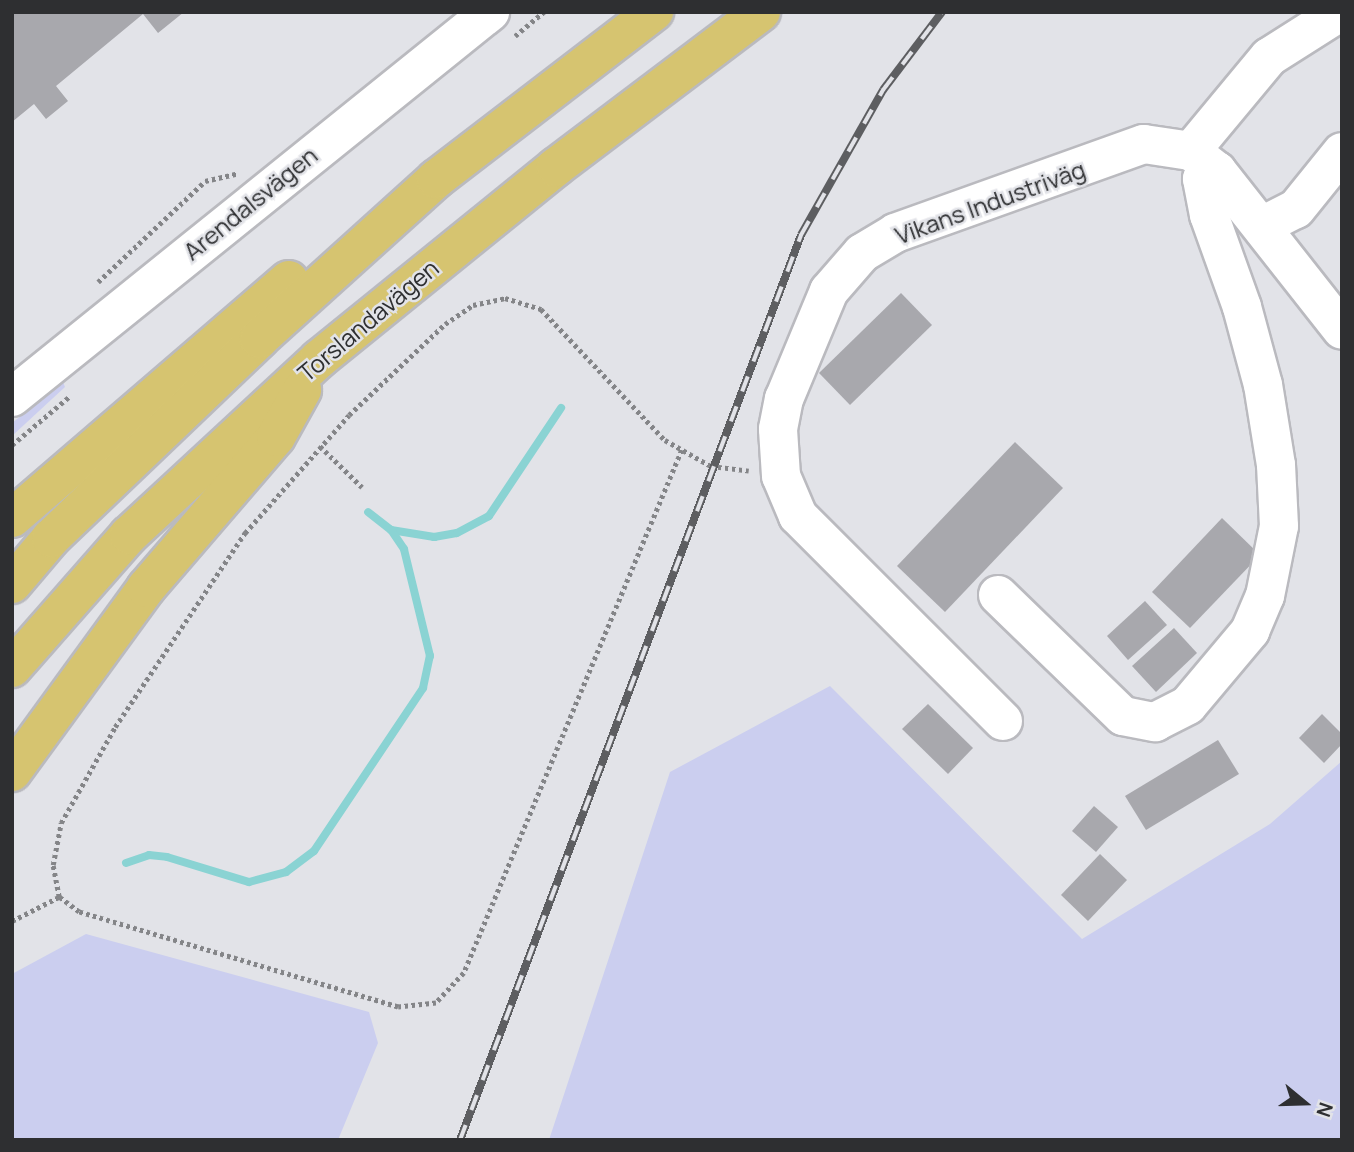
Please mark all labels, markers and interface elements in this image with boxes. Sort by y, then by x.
street label: Arendalsvägen [177,140,323,266]
street label: Vikans Industriväg [891,154,1089,250]
street label: Torslandavägen [292,253,444,387]
north arrow [1270,1068,1340,1138]
text: N [1310,1099,1339,1121]

